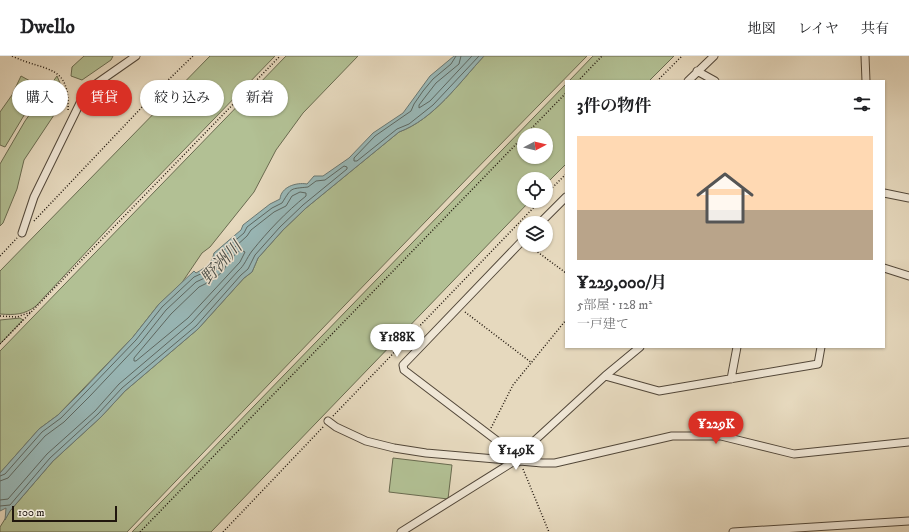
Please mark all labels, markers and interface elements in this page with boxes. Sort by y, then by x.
text: Dwello [20,16,75,39]
text: 地図 [748,20,776,38]
text: レイヤ [798,20,839,38]
text: 共有 [861,20,889,38]
chip: 購入 [12,80,68,116]
chip: 賃貸 [76,80,132,116]
chip: 絞り込み [140,80,224,116]
chip: 新着 [232,80,288,116]
icon: filters [851,93,873,115]
text: 3件の物件 [577,95,651,117]
north arrow [517,128,553,164]
map controls [517,128,553,252]
icon: home [689,162,761,234]
button: locate [517,172,553,208]
button: layers [517,216,553,252]
water label: 野洲川 [196,235,249,289]
text: ¥229,000/月 [577,272,667,294]
text: 5部屋 · 128 m² [577,297,652,313]
text: 一戸建て [577,316,629,332]
pin: ¥188K [369,324,425,358]
text: ¥188K [379,329,415,345]
pin: ¥229K [688,411,744,445]
text: ¥229K [697,416,735,432]
pin: ¥149K [488,437,544,471]
text: ¥149K [498,442,534,458]
scale bar [12,504,117,523]
text: 100 m [18,506,44,520]

